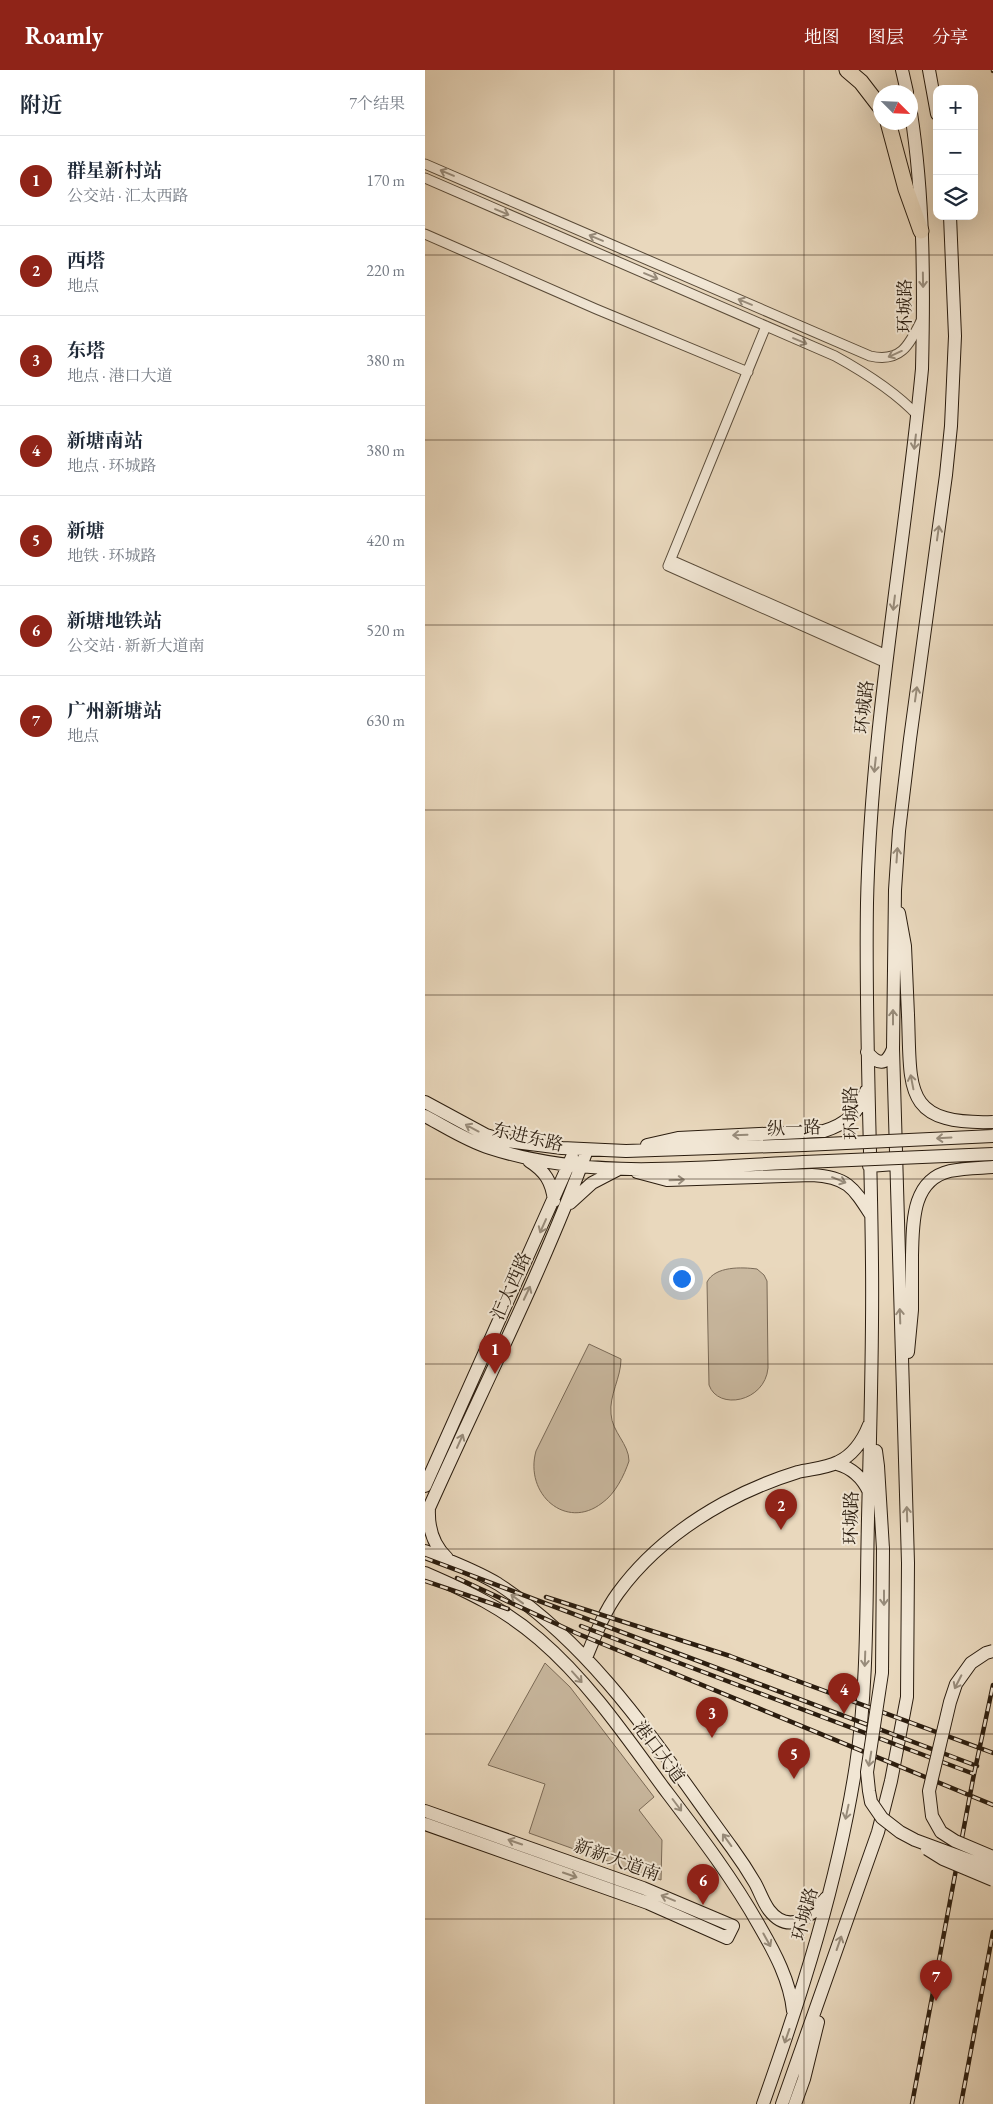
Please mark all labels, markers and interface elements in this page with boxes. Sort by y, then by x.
text: Roamly [25,20,103,51]
text: 地图 [804,25,840,48]
text: 图层 [868,25,904,48]
text: 分享 [932,25,968,48]
north arrow [873,85,918,130]
map controls [933,85,978,220]
button: + [933,85,978,130]
text: 附近 [20,91,62,118]
text: 7个结果 [349,93,405,114]
button: − [933,130,978,175]
text: 群星新村站 [67,158,162,183]
one-way arrow [439,167,454,176]
text: 1 [32,170,40,191]
text: 170 m [366,170,405,191]
button: layers [933,175,978,220]
text: 公交站 · 汇太西路 [67,185,189,206]
one-way arrow [494,207,509,217]
one-way arrow [589,232,604,242]
text: 西塔 [67,248,105,273]
text: 2 [32,260,40,281]
text: 220 m [366,260,405,281]
one-way arrow [643,272,658,282]
one-way arrow [918,272,928,288]
text: 地点 [67,275,99,296]
street label: 环城路 [893,279,916,333]
one-way arrow [738,297,753,307]
one-way arrow [792,336,807,346]
text: 东塔 [67,338,105,363]
one-way arrow [888,349,903,359]
text: 3 [32,350,40,371]
text: 380 m [366,350,405,371]
text: 地点 · 港口大道 [67,365,173,386]
text: 新塘南站 [67,428,143,453]
one-way arrow [909,434,919,450]
text: 4 [32,440,40,461]
text: 380 m [366,440,405,461]
text: 地点 · 环城路 [67,455,157,476]
text: 新塘 [67,518,105,543]
one-way arrow [933,525,943,541]
text: 5 [32,530,40,551]
text: 420 m [366,530,405,551]
text: 地铁 · 环城路 [67,545,157,566]
one-way arrow [889,595,899,611]
text: 新塘地铁站 [67,608,162,633]
text: 6 [32,620,40,641]
text: 520 m [366,620,405,641]
text: 公交站 · 新新大道南 [67,635,205,656]
street label: 环城路 [849,679,878,735]
one-way arrow [911,686,921,702]
text: 广州新塘站 [67,698,162,723]
text: 7 [32,710,40,731]
text: 630 m [366,710,405,731]
text: 地点 [67,725,99,746]
one-way arrow [870,756,880,772]
one-way arrow [893,847,902,863]
one-way arrow [888,1010,898,1026]
one-way arrow [907,1074,917,1090]
street label: 环城路 [839,1086,862,1140]
street label: 纵一路 [767,1115,821,1140]
street label: 东进东路 [490,1117,566,1156]
one-way arrow [465,1122,479,1132]
one-way arrow [732,1131,748,1140]
one-way arrow [937,1134,953,1143]
one-way arrow [669,1175,685,1185]
one-way arrow [831,1176,846,1185]
one-way arrow [537,1218,547,1233]
street label: 汇太西路 [485,1248,536,1323]
your location [669,1266,695,1292]
one-way arrow [523,1286,532,1301]
one-way arrow [896,1309,905,1325]
pin: 1 [479,1333,511,1374]
one-way arrow [455,1434,465,1449]
pin: 2 [765,1489,797,1530]
street label: 环城路 [839,1491,862,1545]
one-way arrow [902,1506,911,1522]
one-way arrow [879,1590,888,1606]
one-way arrow [511,1593,524,1604]
one-way arrow [861,1651,870,1667]
one-way arrow [571,1670,583,1683]
pin: 4 [828,1673,860,1714]
one-way arrow [953,1674,962,1689]
pin: 3 [696,1697,728,1738]
street label: 港口大道 [629,1716,690,1787]
pin: 5 [778,1738,810,1779]
one-way arrow [864,1751,874,1767]
one-way arrow [672,1798,682,1812]
one-way arrow [842,1804,851,1820]
street label: 新新大道南 [571,1833,663,1886]
one-way arrow [721,1834,732,1847]
one-way arrow [508,1837,524,1847]
pin: 6 [687,1864,719,1905]
one-way arrow [562,1871,577,1880]
street label: 环城路 [786,1885,823,1943]
one-way arrow [661,1892,676,1902]
one-way arrow [762,1932,772,1947]
one-way arrow [835,1935,844,1951]
pin: 7 [920,1960,952,2001]
one-way arrow [782,2028,791,2044]

